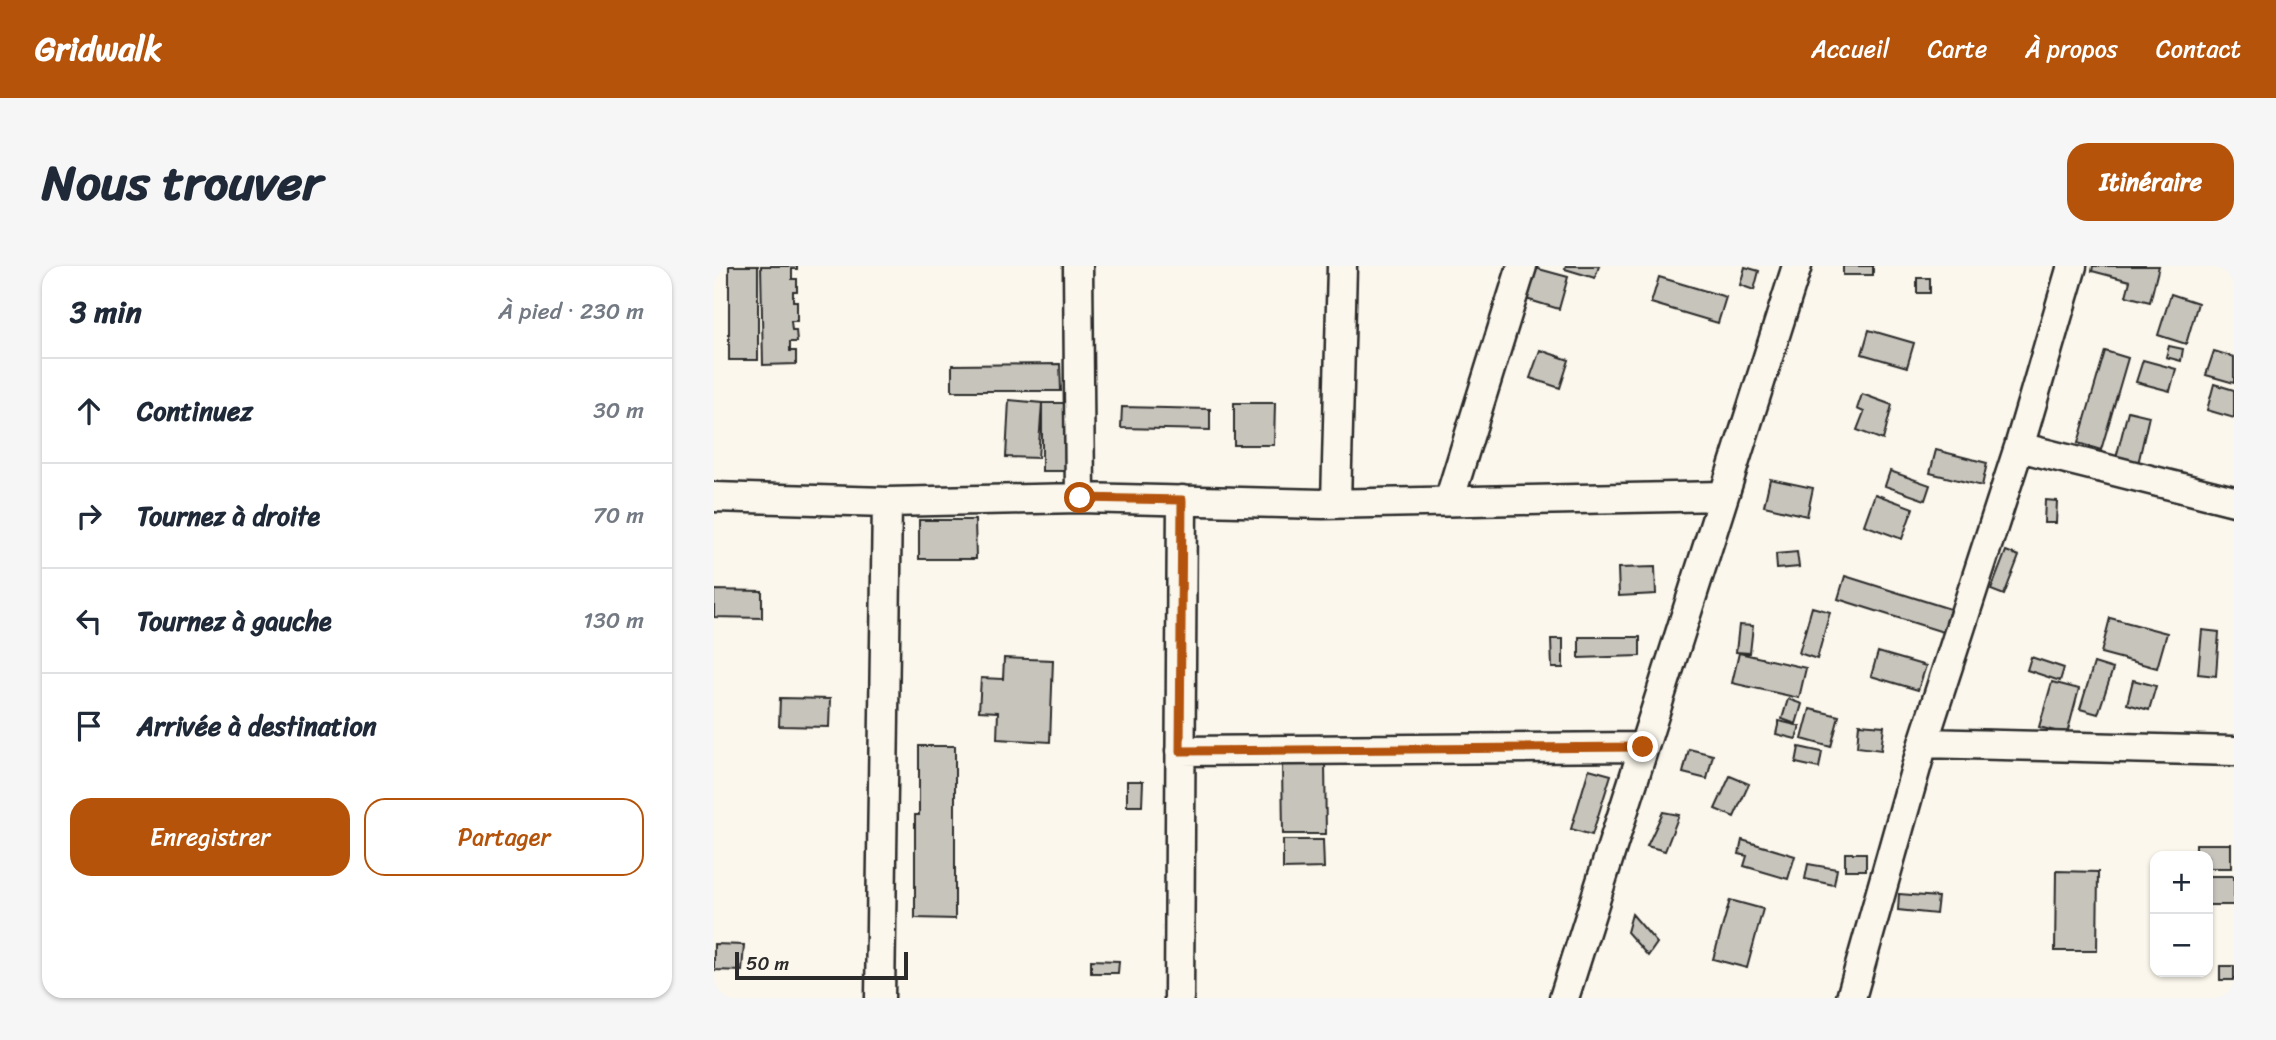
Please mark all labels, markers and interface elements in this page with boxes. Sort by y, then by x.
text: Gridwalk [35,20,162,78]
text: Accueil [1811,28,1890,70]
text: Carte [1928,28,1987,70]
text: À propos [2025,28,2118,70]
text: Contact [2156,28,2241,70]
text: Nous trouver [42,139,322,226]
button: Itinéraire [2067,143,2234,221]
text: 3 min [70,285,142,339]
text: À pied · 230 m [498,291,644,332]
text: Continuez [137,388,253,434]
text: 30 m [593,390,644,431]
icon: ahead [70,392,108,430]
route start [1064,482,1095,513]
text: Tournez à droite [137,493,320,539]
text: 70 m [593,495,644,536]
icon: right [70,497,108,535]
text: Tournez à gauche [137,598,332,644]
text: 130 m [583,600,644,641]
icon: left [70,602,108,640]
text: Arrivée à destination [137,703,377,749]
icon: arrive [70,707,108,745]
route end [1627,731,1658,762]
button: Enregistrer [70,798,350,876]
button: Partager [364,798,644,876]
map controls [2150,851,2213,977]
button: + [2150,851,2213,914]
button: − [2150,914,2213,977]
text: 50 m [746,947,789,980]
scale bar [735,949,908,981]

